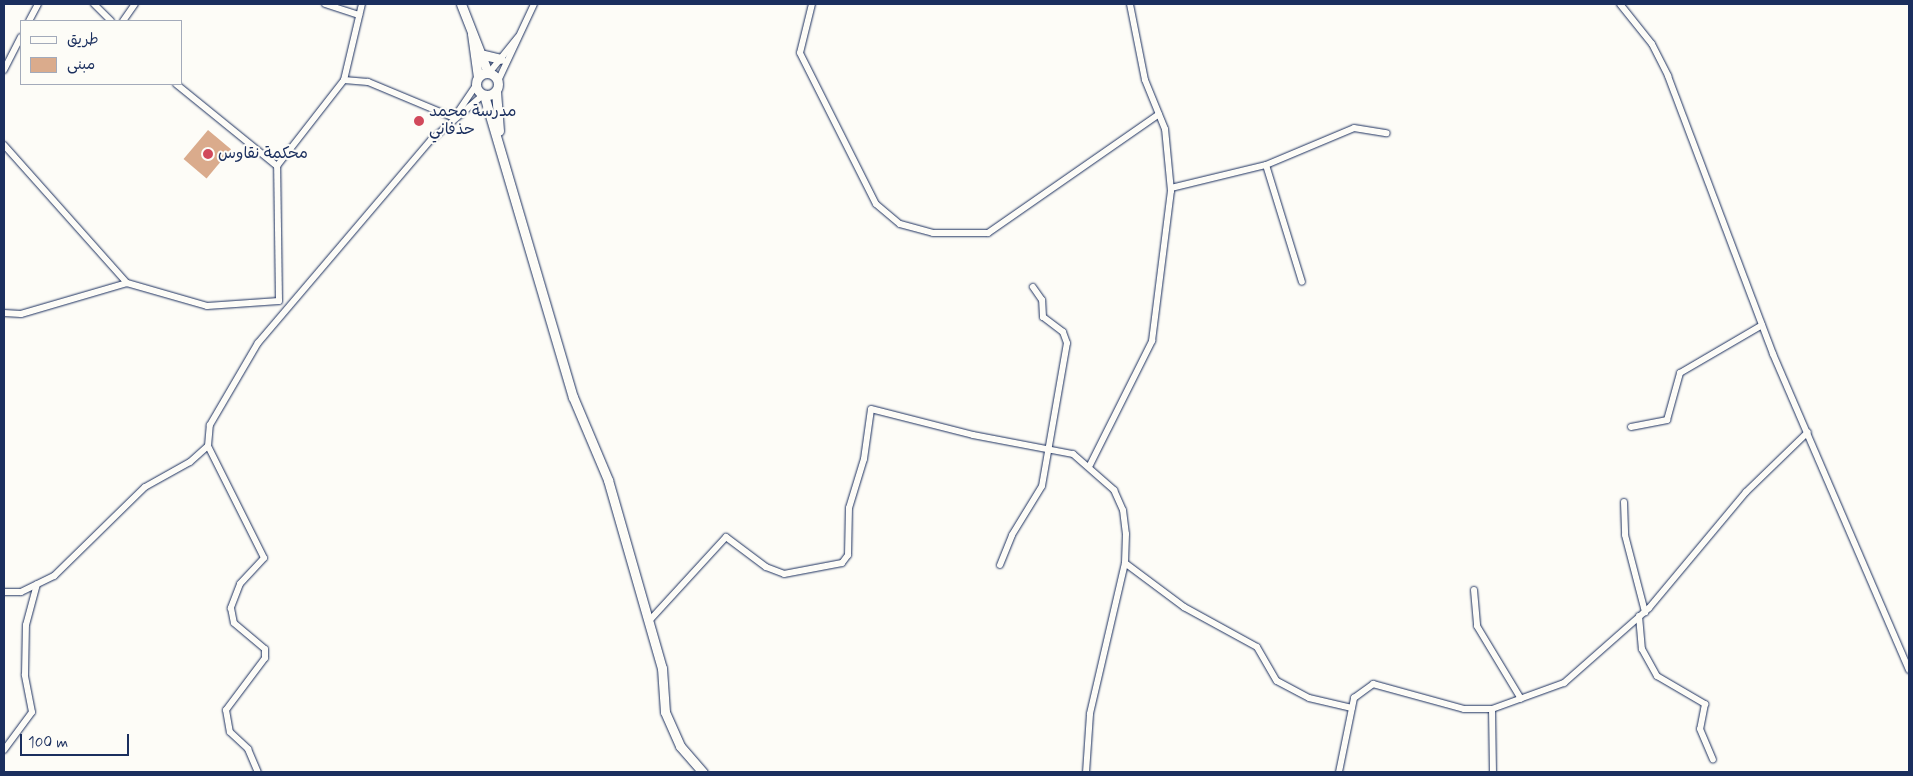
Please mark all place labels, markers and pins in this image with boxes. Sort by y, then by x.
place label: مدرسة محمد حذفاني [429,102,516,140]
marker: مدرسة محمد حذفاني [413,115,425,127]
place label: محكمة نقاوس [218,144,308,164]
marker: محكمة نقاوس [202,148,214,160]

